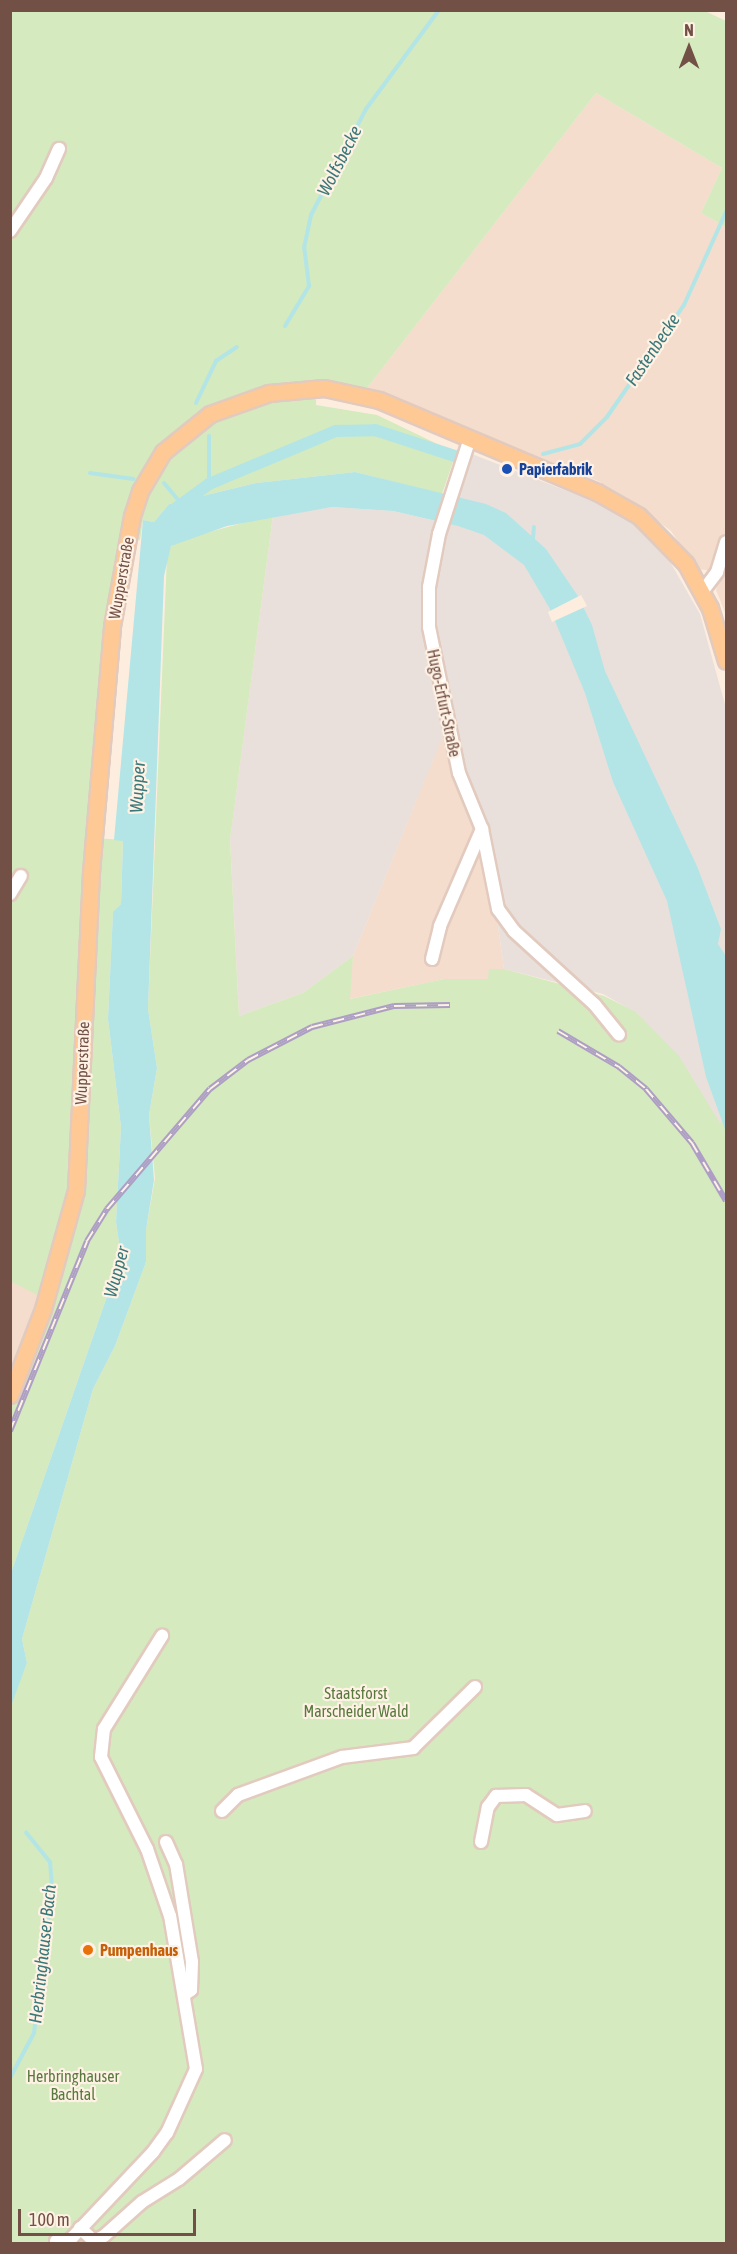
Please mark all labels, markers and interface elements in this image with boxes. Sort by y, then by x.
north arrow [659,18,719,78]
text: N [684,21,694,39]
water label: Wolfsbecke [313,122,367,200]
water label: Fastenbecke [621,310,685,390]
place label: Papierfabrik [519,459,592,479]
marker: Papierfabrik [500,462,514,476]
street label: Wupperstraße [104,535,138,621]
street label: Hugo-Erfurt-Straße [423,647,465,759]
water label: Wupper [126,760,150,814]
street label: Wupperstraße [71,1021,93,1105]
water label: Wupper [100,1244,134,1300]
park label: Staatsforst Marscheider Wald [303,1683,409,1721]
water label: Herbringhauser Bach [25,1883,61,2025]
place label: Pumpenhaus [100,1940,178,1960]
marker: Pumpenhaus [81,1943,95,1957]
park label: Herbringhauser Bachtal [27,2066,119,2104]
scale bar [21,2197,200,2235]
text: 100 m [29,2209,70,2230]

